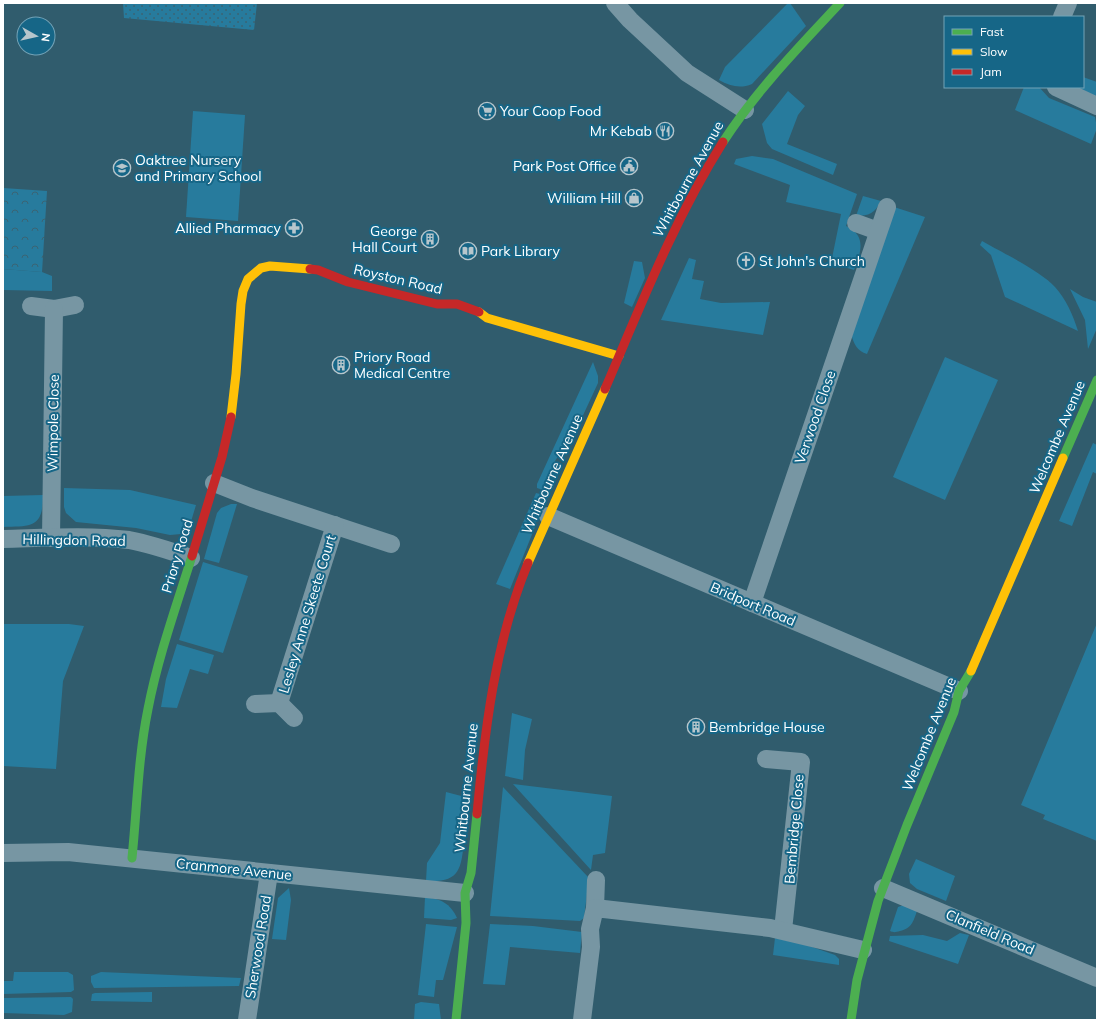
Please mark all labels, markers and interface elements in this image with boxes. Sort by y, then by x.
north arrow [16,16,56,56]
legend [944,16,1084,88]
text: Fast [980,24,1004,39]
text: N [38,32,53,42]
text: Slow [980,44,1008,59]
text: Jam [980,64,1002,79]
supermarket icon: Your Coop Food [477,101,497,121]
place label: Your Coop Food [499,102,601,120]
street label: Whitbourne Avenue [649,118,727,240]
restaurant icon: Mr Kebab [655,121,675,141]
place label: Mr Kebab [590,122,652,140]
place label: Oaktree Nursery and Primary School [135,151,262,185]
public building icon: Park Post Office [619,156,639,176]
place label: Park Post Office [513,157,616,175]
school or university icon: Oaktree Nursery and Primary School [112,158,132,178]
shop icon: William Hill [624,188,644,208]
place label: William Hill [547,189,621,207]
pharmacy icon: Allied Pharmacy [284,218,304,238]
place label: Allied Pharmacy [175,219,282,237]
place label: George Hall Court [352,222,417,256]
building icon: George Hall Court [420,229,440,249]
library icon: Park Library [458,241,478,261]
place label: Park Library [481,242,560,260]
church icon: St John's Church [736,251,756,271]
place label: St John's Church [759,252,865,270]
street label: Royston Road [352,260,444,298]
place label: Priory Road Medical Centre [354,348,450,382]
building icon: Priory Road Medical Centre [331,355,351,375]
street label: Verwood Close [791,368,839,466]
street label: Wimpole Close [43,374,63,472]
street label: Welcombe Avenue [1025,378,1089,496]
street label: Whitbourne Avenue [517,411,587,537]
street label: Priory Road [157,517,197,595]
street label: Hillingdon Road [22,530,126,550]
street label: Lesley Anne Skeete Court [274,533,340,695]
street label: Bridport Road [708,578,798,630]
street label: Welcombe Avenue [898,674,960,794]
building icon: Bembridge House [686,717,706,737]
place label: Bembridge House [709,718,825,736]
street label: Whitbourne Avenue [450,723,482,853]
street label: Bembridge Close [780,774,808,884]
street label: Cranmore Avenue [175,854,293,884]
street label: Sherwood Road [241,894,275,1000]
street label: Clanfield Road [943,905,1037,959]

